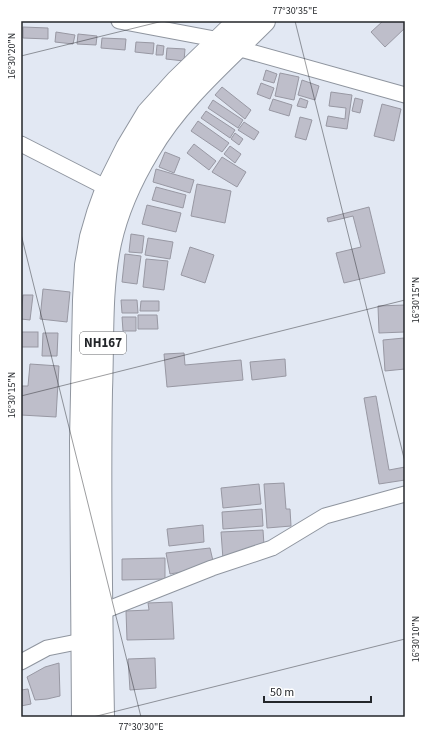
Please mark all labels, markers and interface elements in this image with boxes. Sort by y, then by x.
text: 77°30'35"E [272,4,318,18]
text: 16°30'20"N [5,33,19,79]
text: 16°30'15"N [409,277,423,323]
road number: NH167 [80,332,126,354]
text: 16°30'15"N [5,372,19,418]
text: 16°30'10"N [409,616,423,662]
scale bar [264,678,371,704]
text: 50 m [270,684,294,701]
text: 77°30'30"E [118,720,164,734]

